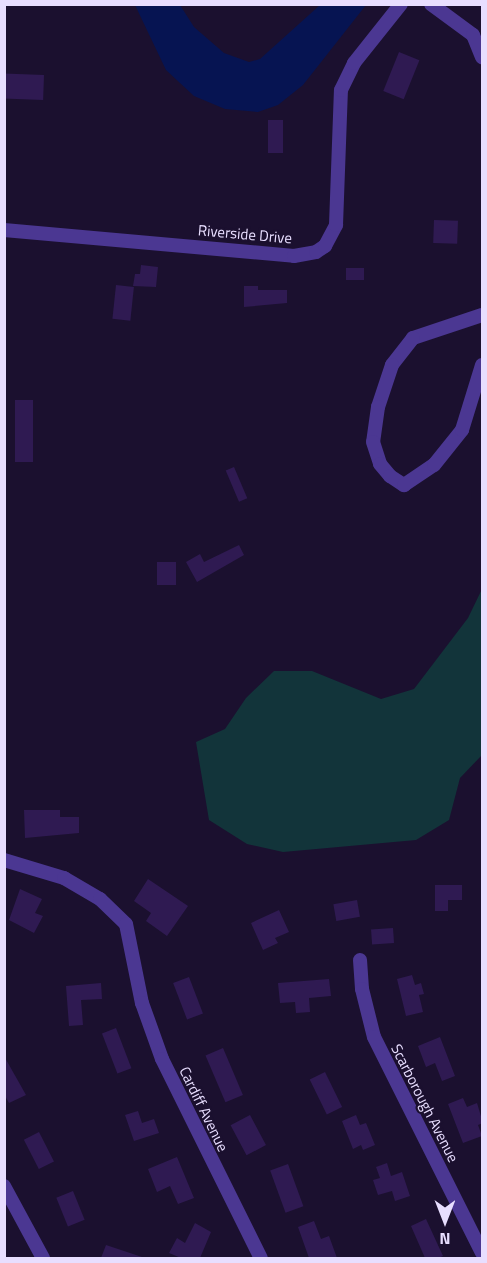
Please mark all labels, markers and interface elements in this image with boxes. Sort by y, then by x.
street label: Riverside Drive [197,221,293,247]
street label: Scarborough Avenue [387,1041,463,1165]
street label: Cardiff Avenue [176,1064,232,1154]
north arrow [415,1191,475,1251]
text: N [439,1227,451,1251]

